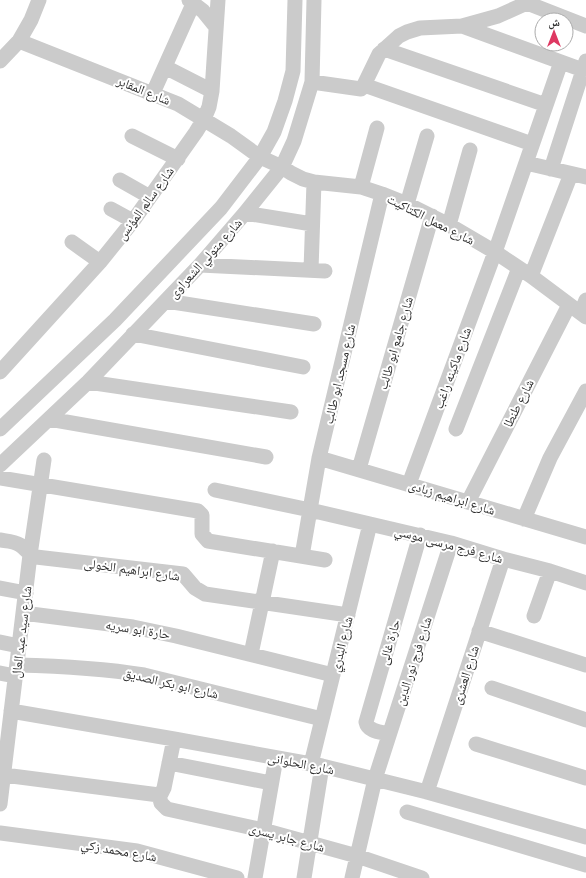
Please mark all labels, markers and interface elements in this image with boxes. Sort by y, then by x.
north arrow [534,12,574,52]
text: ش [548,15,560,30]
street label: شارع المقابر [113,72,173,110]
street label: شارع سالم المؤنس [113,163,179,244]
street label: شارع معمل الكتاكيت [384,190,477,250]
street label: شارع متولي الشعراوى [165,215,247,303]
street label: شارع جامع ابو طالب [374,295,418,392]
street label: شارع مسجد ابو طالب [320,323,360,426]
street label: شارع ماكينه راغب [430,325,476,412]
street label: شارع طنطا [499,376,539,431]
street label: شارع ابراهيم زبادى [406,476,497,520]
street label: شارع فرج مرسى موسي [392,522,505,569]
street label: شارع ابراهيم الخولى [83,554,181,586]
street label: شارع سيد عبد العال [7,585,37,679]
street label: شارع البدري [326,614,359,674]
street label: شارع فرج نور الدين [391,615,437,708]
street label: حارة ابو سريه [104,616,171,643]
street label: حارة غالى [375,617,404,667]
street label: شارع العشرى [448,643,484,707]
street label: شارع ابو بكر الصديق [122,664,220,704]
street label: شارع الحلوانى [266,749,336,779]
street label: شارع جابر يسرى [247,819,327,857]
street label: شارع محمد زكي [79,835,158,868]

